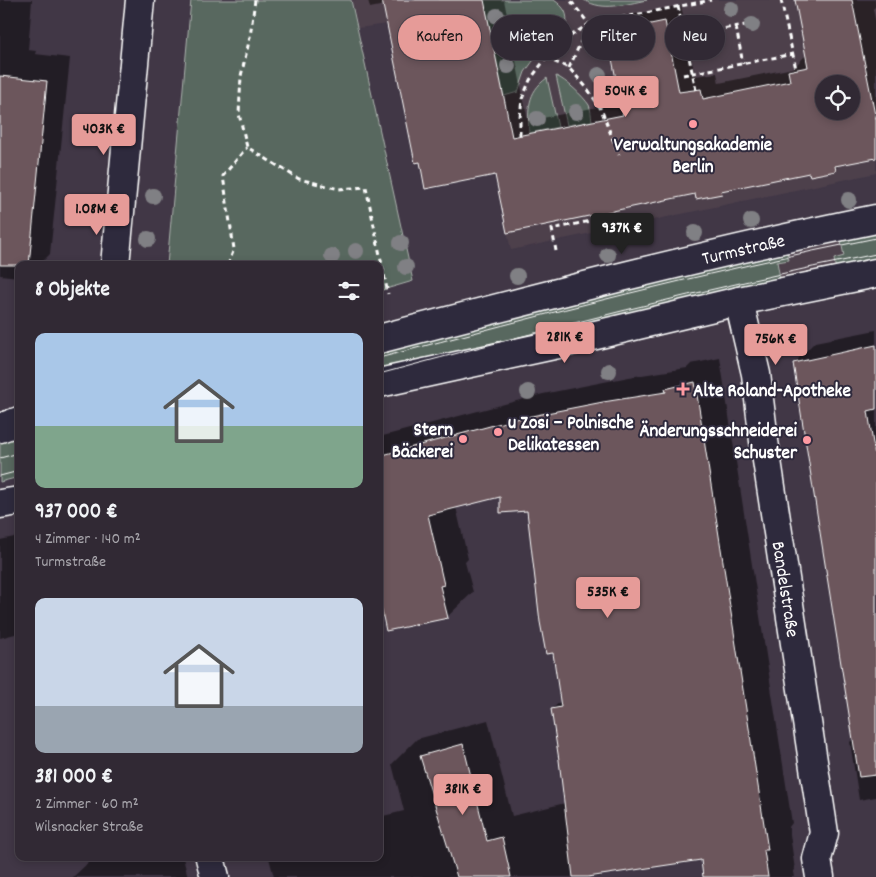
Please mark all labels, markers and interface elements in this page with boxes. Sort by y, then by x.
chip: Kaufen [398,15,481,60]
chip: Mieten [491,15,572,60]
chip: Filter [582,15,655,60]
chip: Neu [665,15,725,60]
map controls [815,75,860,120]
button: locate [815,75,860,120]
pin: 504K € [585,76,667,118]
text: 504K € [605,80,647,103]
pin: 403K € [63,114,145,156]
text: 403K € [83,118,125,141]
marker: Verwaltungsakademie Berlin [687,118,699,130]
place label: Verwaltungsakademie Berlin [614,133,772,182]
pin: 1.08M € [51,194,143,236]
text: 1.08M € [75,198,119,221]
pin: 937K € [581,212,663,255]
text: 937K € [602,217,642,240]
street label: Turmstraße [700,229,788,274]
text: 8 Objekte [35,276,110,306]
icon: filters [335,277,363,305]
pin: 281K € [524,322,606,364]
pin: 756K € [735,324,817,366]
text: 281K € [547,326,583,349]
text: 756K € [755,328,797,351]
icon: home [154,366,244,456]
place label: Alte Roland-Apotheke [693,379,851,406]
marker: Alte Roland-Apotheke [677,383,689,395]
place label: u Zosi – Polnische Delikatessen [508,411,634,460]
place label: Stern Bäckerei [392,418,454,467]
place label: Änderungsschneiderei Schuster [640,419,798,468]
marker: u Zosi – Polnische Delikatessen [492,426,504,438]
marker: Stern Bäckerei [457,433,469,445]
marker: Änderungsschneiderei Schuster [801,434,813,446]
text: 937 000 € [35,498,118,528]
text: 4 Zimmer · 140 m² [35,528,141,551]
street label: Bandelstraße [763,540,804,639]
text: Turmstraße [35,551,106,574]
pin: 535K € [567,576,649,619]
text: 535K € [587,581,629,604]
icon: home [154,631,244,721]
text: 381 000 € [35,763,113,793]
pin: 381K € [422,774,504,816]
text: 381K € [444,778,482,801]
text: 2 Zimmer · 60 m² [35,793,139,816]
text: Wilsnacker Straße [35,816,143,839]

